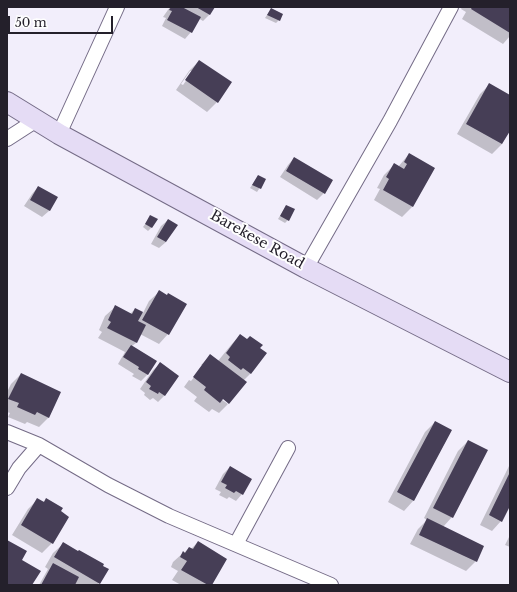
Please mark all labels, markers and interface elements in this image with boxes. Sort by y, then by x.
scale bar [10,8,115,34]
text: 50 m [15,15,47,30]
street label: Barekese Road [207,207,307,273]

